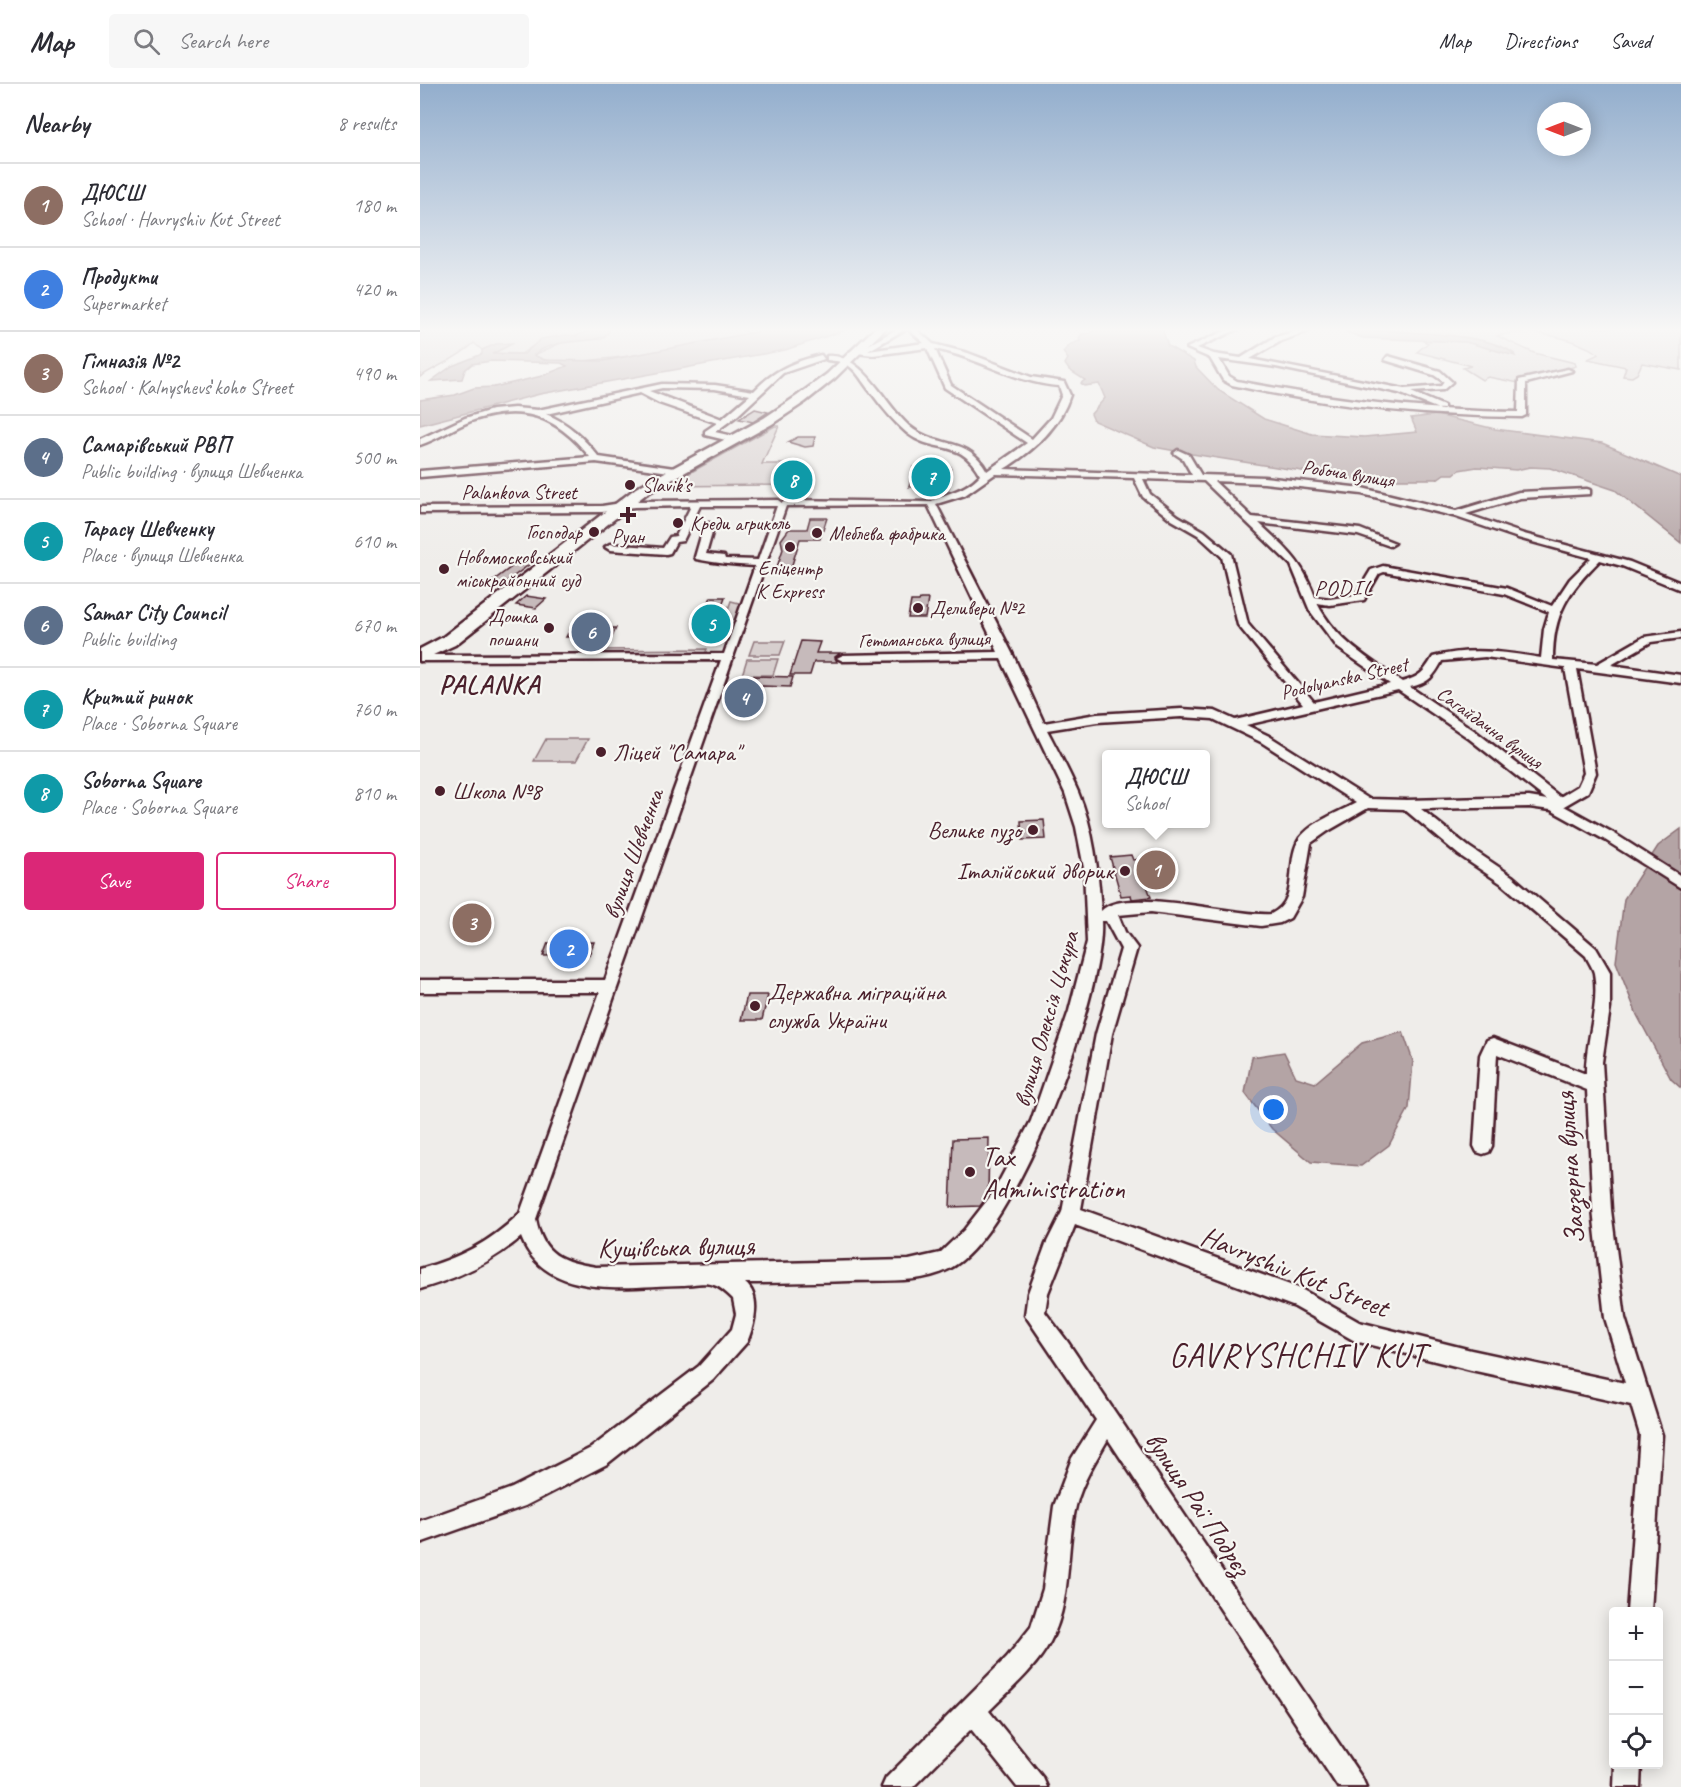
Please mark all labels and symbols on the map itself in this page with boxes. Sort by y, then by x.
north arrow [1537,102,1591,156]
pin: 7 [912,454,950,500]
street label: Робоча вулиця [1300,454,1398,493]
pin: 8 [774,458,812,502]
place label: Slavik's [642,473,693,498]
marker: Slavik's [623,478,637,492]
street label: Palankova Street [461,480,579,505]
marker: Руан [621,508,635,522]
place label: Креди агриколь [690,511,791,536]
marker: Креди агриколь [671,516,685,530]
place label: Господар [526,520,583,545]
place label: Меблева фабрика [829,521,946,546]
place label: Руан [612,524,646,549]
marker: Господар [587,525,601,539]
marker: Меблева фабрика [810,526,824,540]
marker: Епіцентр К Express [783,540,797,554]
place label: Новомосковський міськрайонний суд [456,545,581,593]
place label: Епіцентр К Express [756,556,826,604]
marker: Новомосковський міськрайонний суд [437,562,451,576]
district label: PODIL [1314,574,1374,602]
place label: Деливери №2 [930,596,1026,621]
marker: Деливери №2 [911,601,925,615]
pin: 5 [692,602,730,646]
place label: Дошка пошани [488,604,539,652]
pin: 6 [572,610,610,654]
marker: Дошка пошани [542,621,556,635]
street label: Гетьманська вулиця [858,626,992,653]
street label: Podolyanska Street [1278,651,1413,705]
district label: PALANKA [439,668,541,701]
pin: 4 [724,676,764,720]
street label: Сагайдачна вулиця [1432,681,1549,775]
place label: Ліцей "Самара" [613,737,745,767]
marker: Ліцей "Самара" [594,745,608,759]
place label: Школа №8 [452,776,544,806]
street label: вулиця Шевченка [596,783,671,923]
marker: Школа №8 [433,784,447,798]
place label: Велике пузо [927,815,1024,846]
marker: Велике пузо [1026,823,1040,837]
pin: 1 [1136,848,1176,892]
place label: Італійський дворик [957,856,1115,886]
marker: Італійський дворик [1118,864,1132,878]
pin: 3 [452,900,492,946]
pin: 2 [550,926,588,972]
street label: вулиця Олексія Цокура [1007,926,1086,1110]
place label: Державна міграційна служба України [767,977,947,1035]
marker: Державна міграційна служба України [748,999,762,1013]
street label: Заозерна вулиця [1547,1090,1593,1245]
your location [1259,1095,1288,1124]
place label: Tax Administration [982,1139,1125,1206]
marker: Tax Administration [963,1165,977,1179]
street label: Havryshiv Kut Street [1196,1218,1396,1326]
street label: Кущівська вулиця [597,1228,756,1265]
district label: GAVRYSHCHIV KUT [1169,1334,1432,1376]
street label: вулиця Раї Подрєз [1137,1425,1261,1584]

